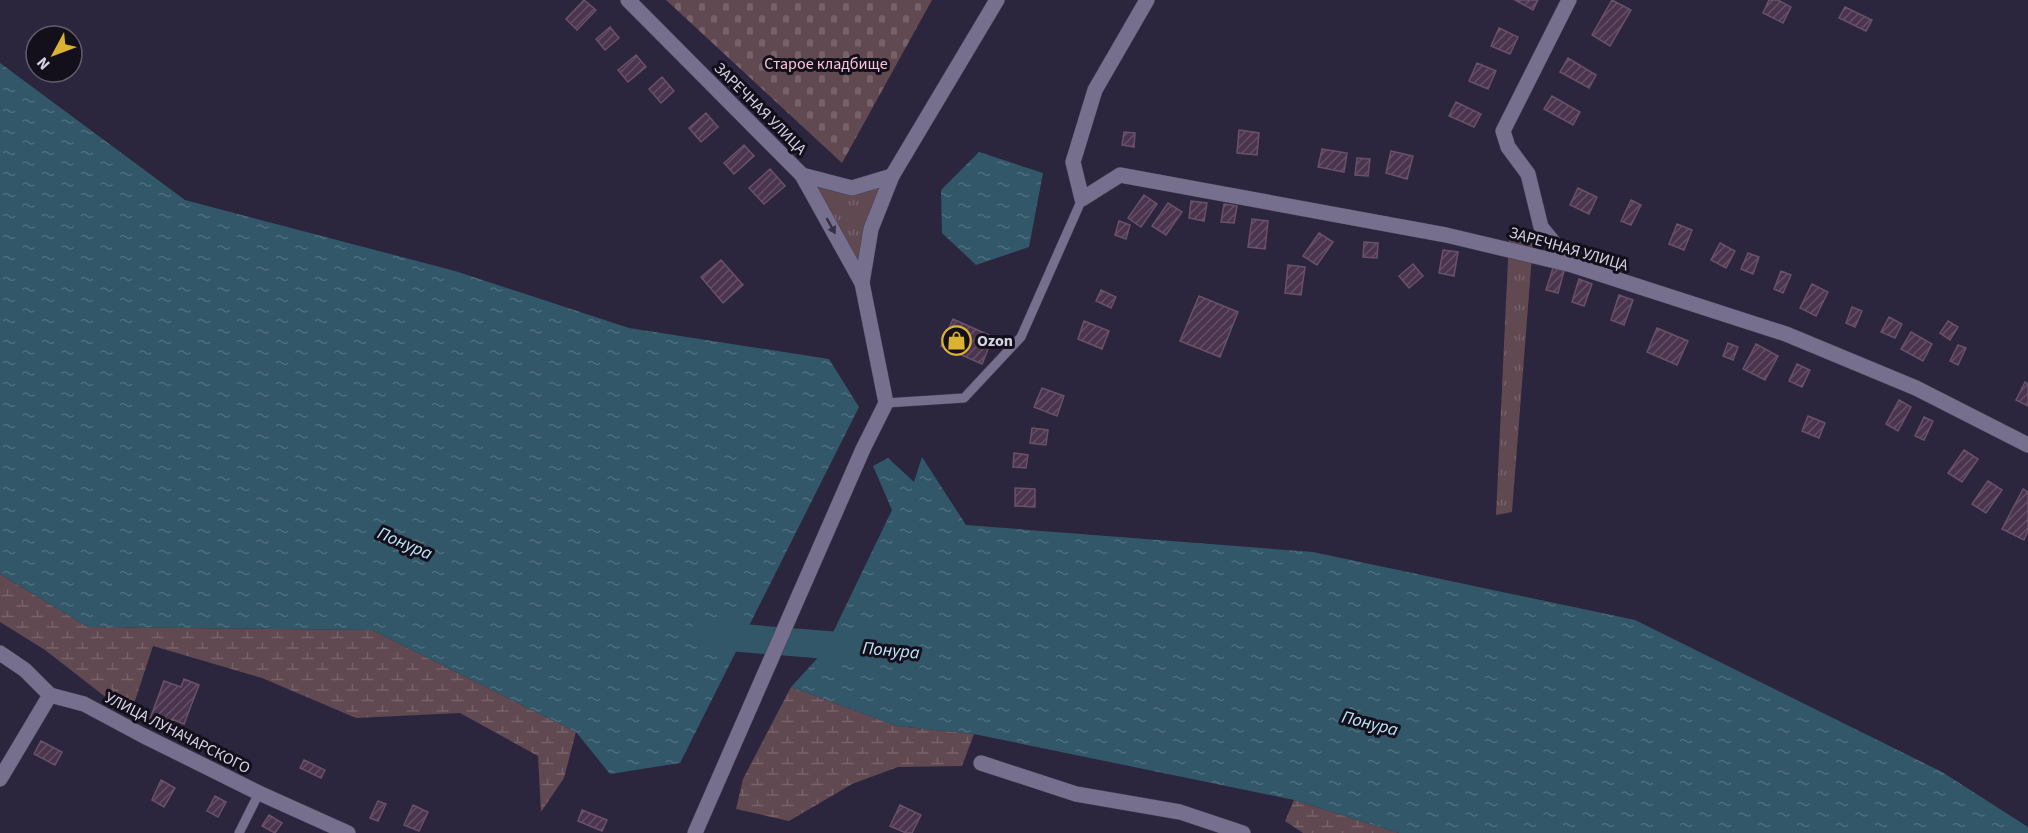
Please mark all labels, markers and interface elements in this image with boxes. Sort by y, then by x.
north arrow [24,24,84,84]
text: N [32,52,55,74]
park label: Старое кладбище [764,53,888,75]
street label: ЗАРЕЧНАЯ УЛИЦА [709,57,812,160]
one-way arrow [826,218,836,235]
street label: ЗАРЕЧНАЯ УЛИЦА [1507,221,1631,277]
shop icon: Ozon [940,324,972,356]
place label: Ozon [977,330,1013,352]
water label: Понура [374,521,436,566]
water label: Понура [861,636,921,665]
street label: УЛИЦА ЛУНАЧАРСКОГО [101,687,254,779]
water label: Понура [1339,704,1401,743]

